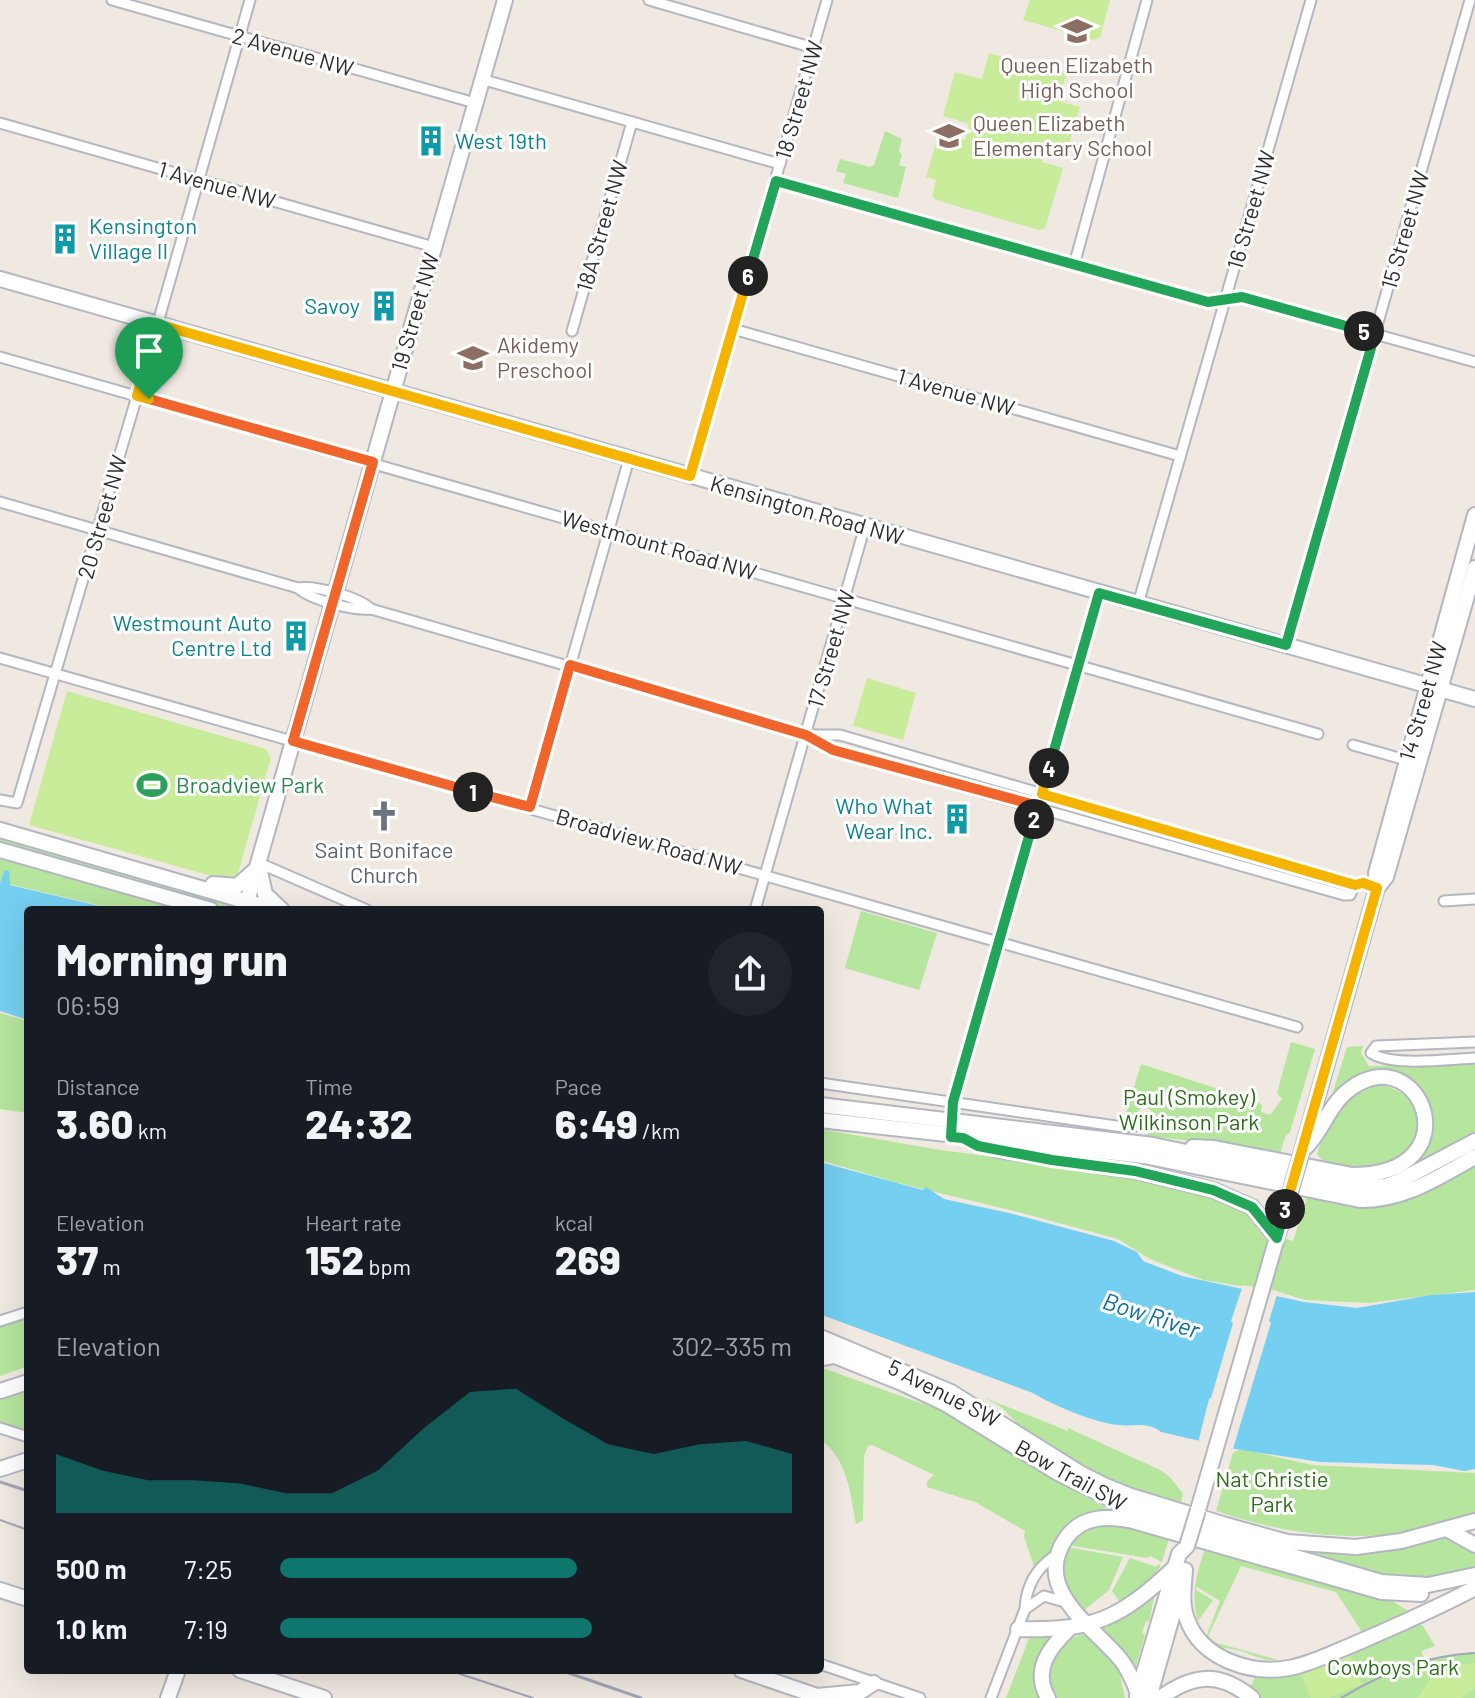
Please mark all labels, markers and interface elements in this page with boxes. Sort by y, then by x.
school or university icon: Queen Elizabeth High School [1060,14,1094,48]
street label: 2 Avenue NW [230,21,357,81]
street label: 18 Street NW [769,37,827,162]
place label: Queen Elizabeth High School [1001,51,1153,102]
place label: Queen Elizabeth Elementary School [973,109,1152,160]
school or university icon: Queen Elizabeth Elementary School [932,119,966,153]
building icon: West 19th [414,124,448,158]
place label: West 19th [455,127,547,153]
street label: 16 Street NW [1221,147,1279,272]
street label: 1 Avenue NW [156,155,279,213]
street label: 18A Street NW [570,157,632,294]
street label: 15 Street NW [1375,167,1433,292]
place label: Kensington Village II [89,212,197,263]
building icon: Kensington Village II [48,222,82,256]
street label: 19 Street NW [385,249,443,374]
pin: 6 [728,256,768,296]
text: 6 [742,263,754,289]
building icon: Savoy [367,289,401,323]
place label: Savoy [304,292,360,318]
pin: 5 [1344,311,1384,351]
pin [115,317,183,399]
text: 5 [1358,318,1370,344]
icon: arrive [127,329,171,373]
place label: Akidemy Preschool [497,331,592,382]
school or university icon: Akidemy Preschool [456,341,490,375]
street label: 1 Avenue NW [895,362,1018,420]
street label: 20 Street NW [71,452,131,581]
street label: Kensington Road NW [708,469,907,549]
street label: Westmount Road NW [559,504,760,584]
street label: 17 Street NW [801,587,859,711]
place label: Westmount Auto Centre Ltd [113,609,272,660]
building icon: Westmount Auto Centre Ltd [279,619,313,653]
street label: 14 Street NW [1393,638,1451,763]
pin: 4 [1029,748,1069,788]
text: 4 [1042,755,1056,781]
sports icon: Broadview Park [135,768,169,802]
place label: Broadview Park [176,771,324,797]
pin: 1 [453,772,493,812]
text: 1 [469,779,477,805]
place label: Who What Wear Inc. [835,792,933,843]
church icon: Saint Boniface Church [367,799,401,833]
pin: 2 [1014,799,1054,839]
street label: Broadview Road NW [553,802,745,880]
building icon: Who What Wear Inc. [940,802,974,836]
text: 2 [1028,806,1040,832]
place label: Saint Boniface Church [315,836,453,887]
text: Morning run [56,932,288,985]
button: share [708,932,792,1016]
text: 06:59 [56,989,120,1020]
text: Distance [56,1073,140,1099]
text: Time [305,1073,353,1099]
text: Pace [555,1073,602,1099]
park label: Paul (Smokey) Wilkinson Park [1119,1083,1259,1134]
text: 3.60 [56,1099,133,1147]
text: 24:32 [305,1099,413,1147]
text: 6:49 [555,1099,638,1147]
text: km [133,1117,167,1143]
text: /km [638,1117,680,1143]
pin: 3 [1265,1189,1305,1229]
text: 3 [1279,1196,1291,1222]
text: Elevation [56,1209,145,1235]
text: Heart rate [305,1209,402,1235]
text: kcal [555,1209,593,1235]
text: 37 [56,1235,98,1283]
text: 152 [305,1235,364,1283]
text: 269 [555,1235,621,1283]
text: m [98,1253,121,1279]
text: bpm [364,1253,411,1279]
water label: Bow River [1099,1285,1205,1344]
text: Elevation [56,1330,161,1361]
text: 302–335 m [671,1330,792,1361]
street label: 5 Avenue SW [884,1353,1005,1431]
street label: Bow Trail SW [1011,1433,1132,1515]
park label: Nat Christie Park [1215,1465,1329,1516]
text: 500 m [56,1553,127,1584]
text: 7:25 [184,1553,232,1584]
text: 1.0 km [56,1613,127,1644]
text: 7:19 [184,1613,228,1644]
park label: Cowboys Park [1327,1653,1459,1679]

